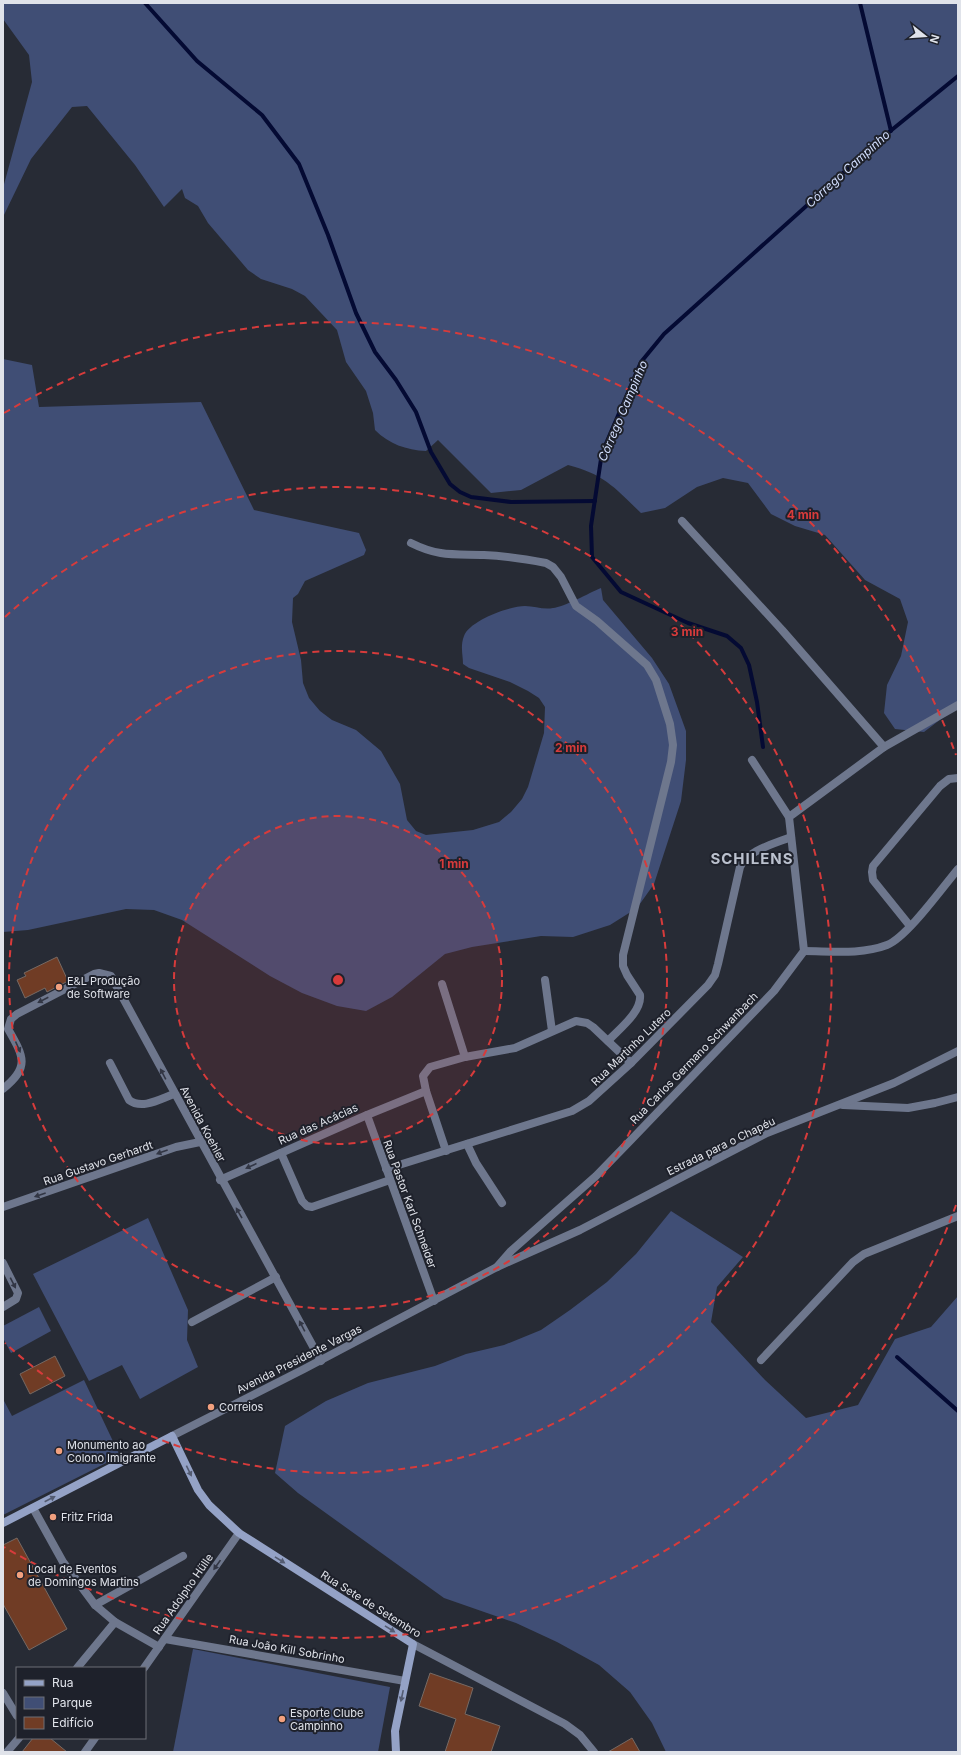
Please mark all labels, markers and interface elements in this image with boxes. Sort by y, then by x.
north arrow [905,16,945,56]
text: N [927,33,942,45]
water label: Córrego Campinho [802,127,893,210]
water label: Córrego Campinho [595,358,651,464]
text: 4 min [787,507,819,522]
text: 3 min [671,624,703,639]
text: 2 min [555,740,587,755]
district label: SCHILENS [710,849,794,868]
text: 1 min [439,856,469,871]
centre of rings [331,973,345,987]
place label: E&L Produção de Software [67,974,140,1001]
marker: E&L Produção de Software [54,982,64,992]
street label: Rua Carlos Germano Schwanbach [627,989,761,1127]
one-way arrow [37,997,49,1004]
street label: Rua Martinho Lutero [588,1005,674,1089]
one-way arrow [15,1041,21,1053]
one-way arrow [160,1068,167,1080]
street label: Avenida Koehler [177,1084,229,1164]
street label: Rua das Acácias [276,1100,360,1148]
street label: Estrada para o Chapéu [665,1114,777,1178]
street label: Rua Gustavo Gerhardt [41,1138,155,1188]
street label: Rua Pastor Karl Schneider [380,1138,440,1270]
one-way arrow [156,1150,168,1156]
one-way arrow [245,1163,256,1169]
one-way arrow [33,1192,45,1198]
one-way arrow [236,1207,243,1219]
one-way arrow [10,1277,16,1288]
one-way arrow [299,1320,306,1332]
street label: Avenida Presidente Vargas [234,1321,364,1397]
place label: Correios [219,1400,264,1414]
marker: Correios [206,1402,216,1412]
place label: Monumento ao Colono Imigrante [67,1438,156,1465]
marker: Monumento ao Colono Imigrante [54,1446,64,1456]
one-way arrow [186,1465,192,1477]
one-way arrow [44,1496,56,1502]
place label: Fritz Frida [61,1510,113,1524]
marker: Fritz Frida [48,1512,58,1522]
street label: Rua Adolpho Hülle [150,1551,216,1637]
one-way arrow [274,1556,286,1563]
one-way arrow [213,1560,221,1571]
place label: Local de Eventos de Domingos Martins [28,1562,139,1589]
street label: Rua Sete de Setembro [318,1567,424,1641]
marker: Local de Eventos de Domingos Martins [15,1570,25,1580]
one-way arrow [384,1626,396,1633]
street label: Rua João Kill Sobrinho [228,1632,346,1666]
legend [16,1667,146,1739]
text: Rua [52,1675,74,1690]
one-way arrow [399,1690,405,1702]
text: Parque [52,1695,92,1710]
place label: Esporte Clube Campinho [290,1706,363,1733]
marker: Esporte Clube Campinho [277,1714,287,1724]
text: Edifício [52,1715,94,1730]

